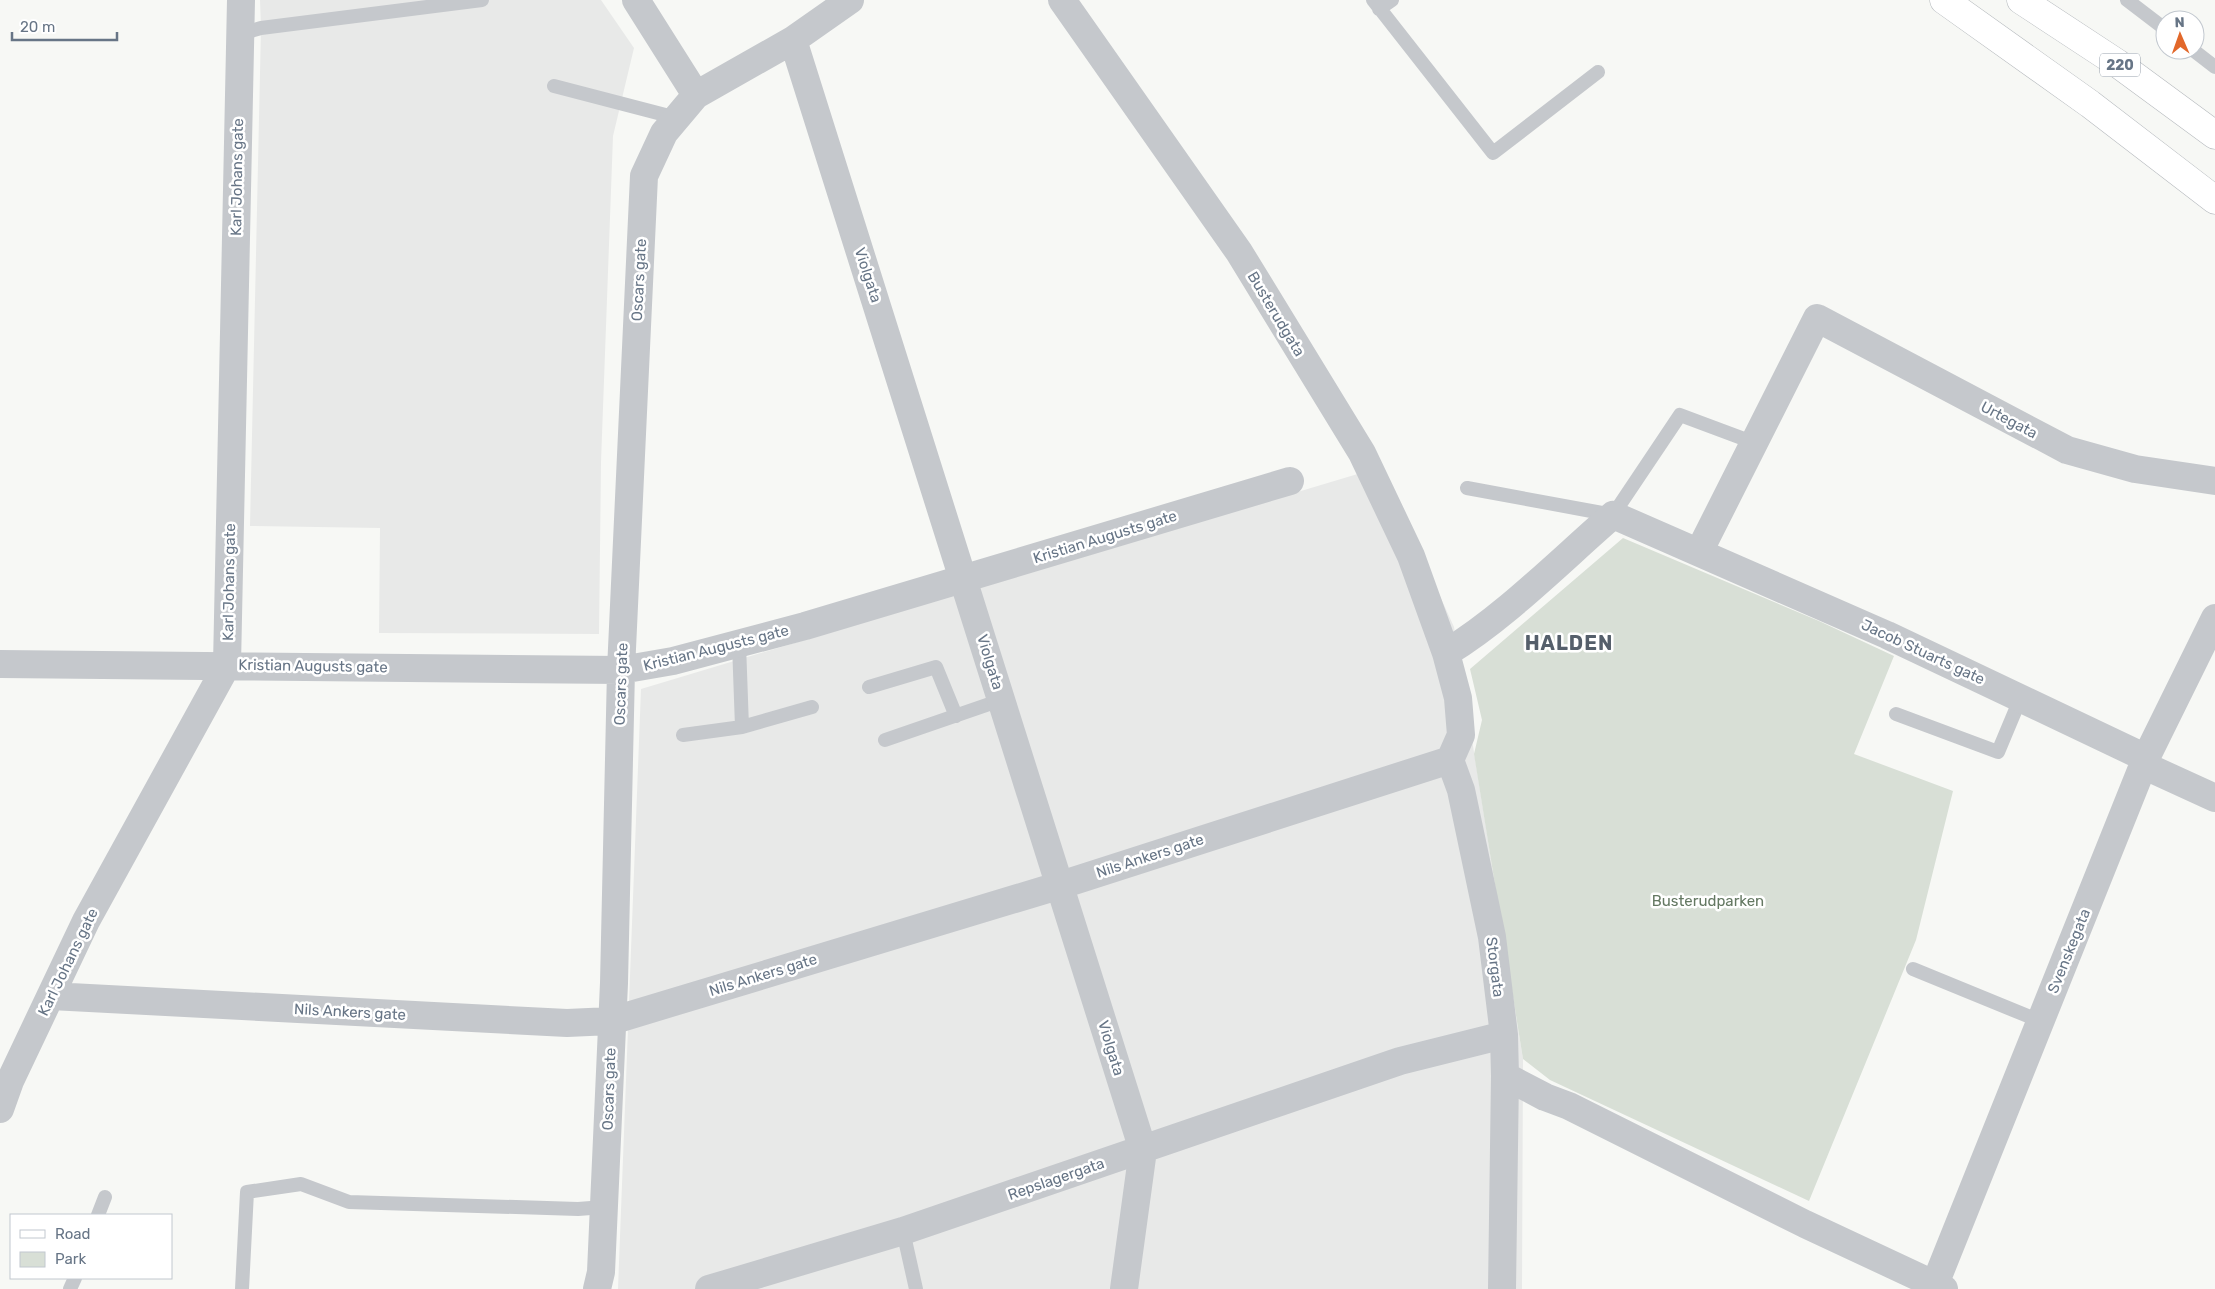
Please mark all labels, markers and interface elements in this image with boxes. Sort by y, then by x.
scale bar [12,10,118,42]
north arrow [2155,10,2205,60]
text: N [2174,14,2185,31]
text: 20 m [20,18,55,36]
road number: 220 [2100,54,2140,76]
street label: Karl Johans gate [227,118,247,236]
street label: Oscars gate [628,238,650,322]
street label: Violgata [851,245,885,305]
street label: Busterudgata [1244,268,1308,360]
street label: Urtegata [1977,398,2041,442]
street label: Kristian Augusts gate [1031,507,1179,567]
street label: Karl Johans gate [219,523,239,641]
street label: Jacob Stuarts gate [1858,616,1988,688]
street label: Kristian Augusts gate [641,621,791,675]
district label: HALDEN [1525,631,1613,655]
street label: Violgata [973,632,1007,692]
street label: Oscars gate [611,642,631,726]
street label: Kristian Augusts gate [238,656,388,676]
street label: Nils Ankers gate [1094,830,1206,882]
park label: Busterudparken [1652,892,1764,910]
street label: Karl Johans gate [34,905,102,1019]
street label: Svenskegata [2044,906,2094,996]
street label: Storgata [1482,936,1508,998]
street label: Nils Ankers gate [707,950,819,1000]
street label: Nils Ankers gate [294,1000,406,1024]
street label: Violgata [1094,1018,1128,1078]
street label: Oscars gate [599,1047,619,1131]
street label: Repslagergata [1005,1154,1107,1204]
legend [10,1214,172,1279]
text: Road [55,1225,91,1243]
text: Park [55,1250,86,1268]

